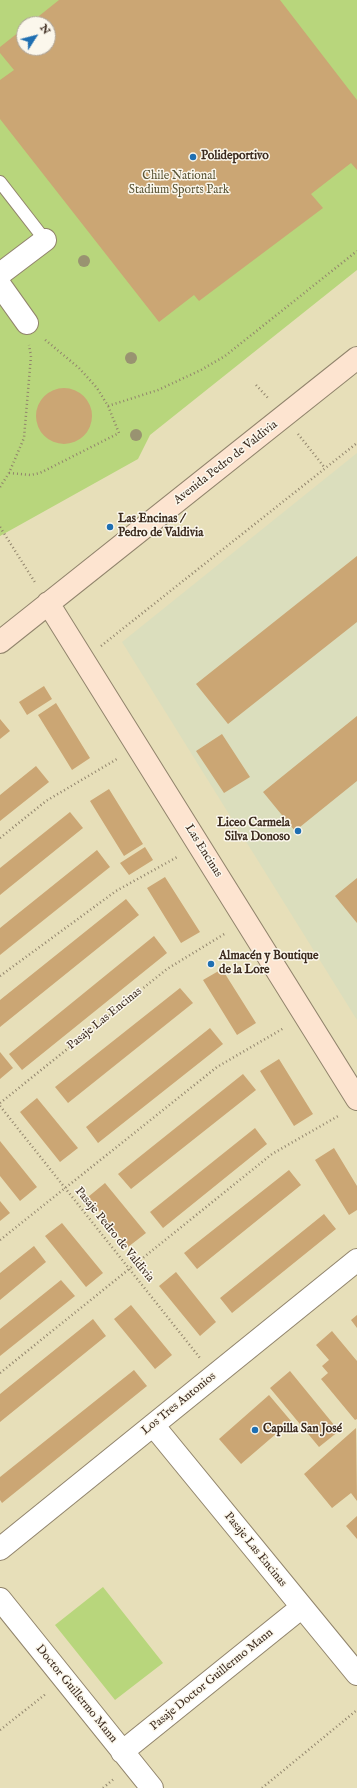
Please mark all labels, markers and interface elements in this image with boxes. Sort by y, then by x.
north arrow [16,16,56,56]
text: N [36,22,53,38]
place label: Polideportivo [201,150,269,164]
marker: Polideportivo [188,152,198,162]
park label: Chile National Stadium Sports Park [129,170,229,198]
street label: Avenida Pedro de Valdivia [171,418,281,508]
place label: Las Encinas / Pedro de Valdivia [118,513,203,541]
marker: Las Encinas / Pedro de Valdivia [105,522,115,532]
place label: Liceo Carmela Silva Donoso [217,817,290,845]
street label: Las Encinas [181,822,225,880]
marker: Liceo Carmela Silva Donoso [293,826,303,836]
place label: Almacén y Boutique de la Lore [219,950,319,978]
marker: Almacén y Boutique de la Lore [206,959,216,969]
street label: Pasaje Las Encinas [65,985,145,1053]
street label: Pasaje Pedro de Valdivia [71,1185,157,1285]
street label: Los Tres Antonios [139,1370,219,1438]
place label: Capilla San José [263,1423,342,1437]
marker: Capilla San José [250,1425,260,1435]
street label: Pasaje Las Encinas [221,1510,289,1590]
street label: Pasaje Doctor Guillermo Mann [148,1626,276,1734]
street label: Doctor Guillermo Mann [32,1642,120,1746]

